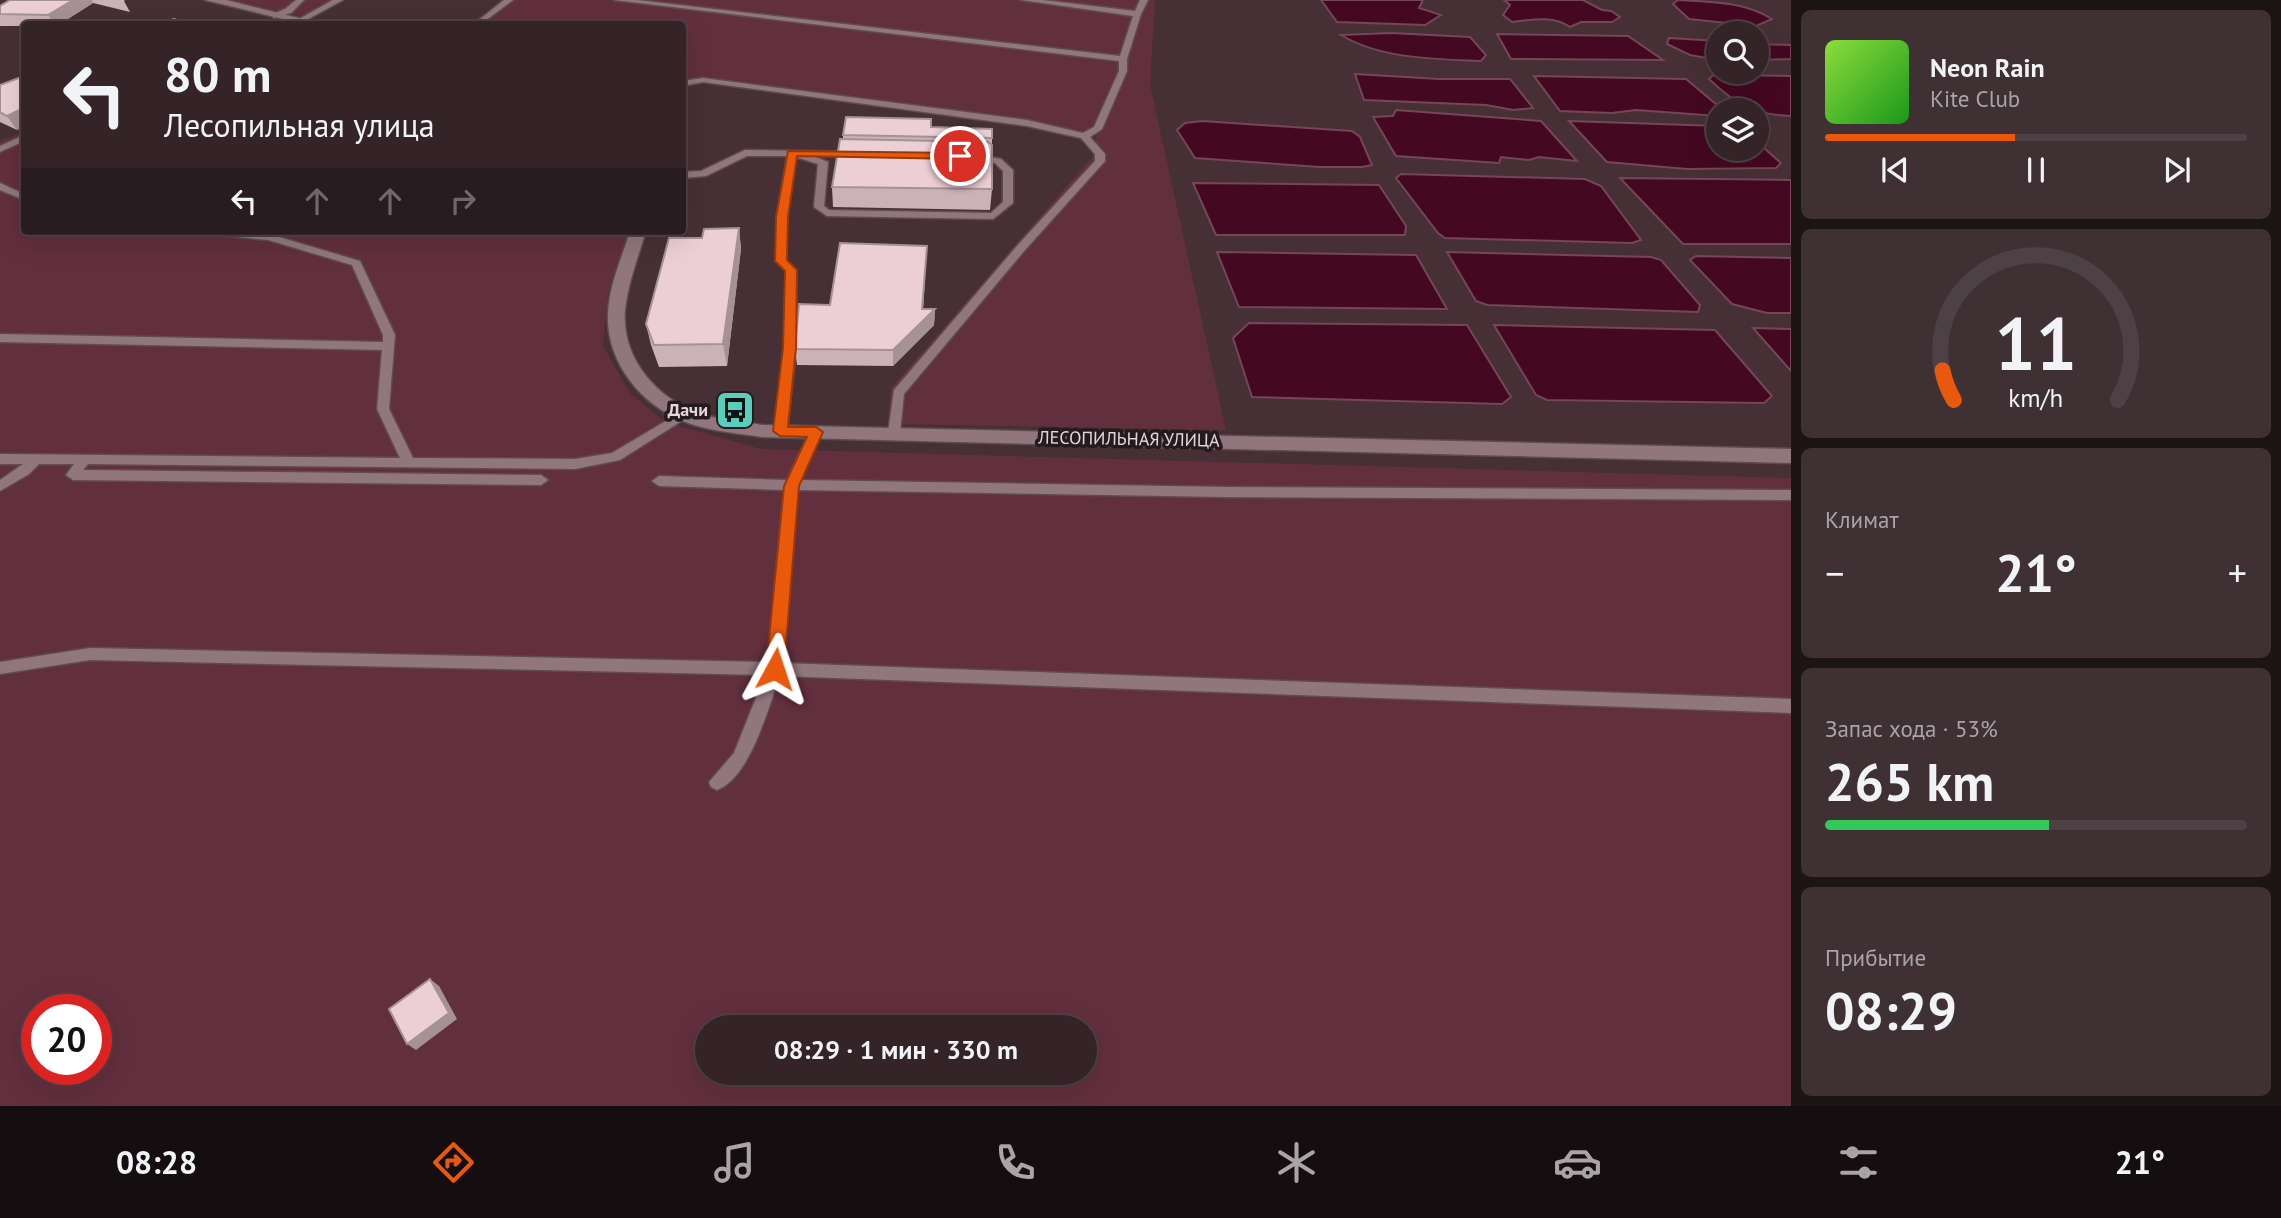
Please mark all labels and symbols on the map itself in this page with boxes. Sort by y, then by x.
pin [930,126,990,186]
bus stop icon: Дачи [714,389,756,431]
place label: Дачи [668,398,708,421]
street label: ЛЕСОПИЛЬНАЯ УЛИЦА [1037,425,1220,452]
position arrow [738,632,812,706]
speed limit sign: 20 [21,994,112,1085]

